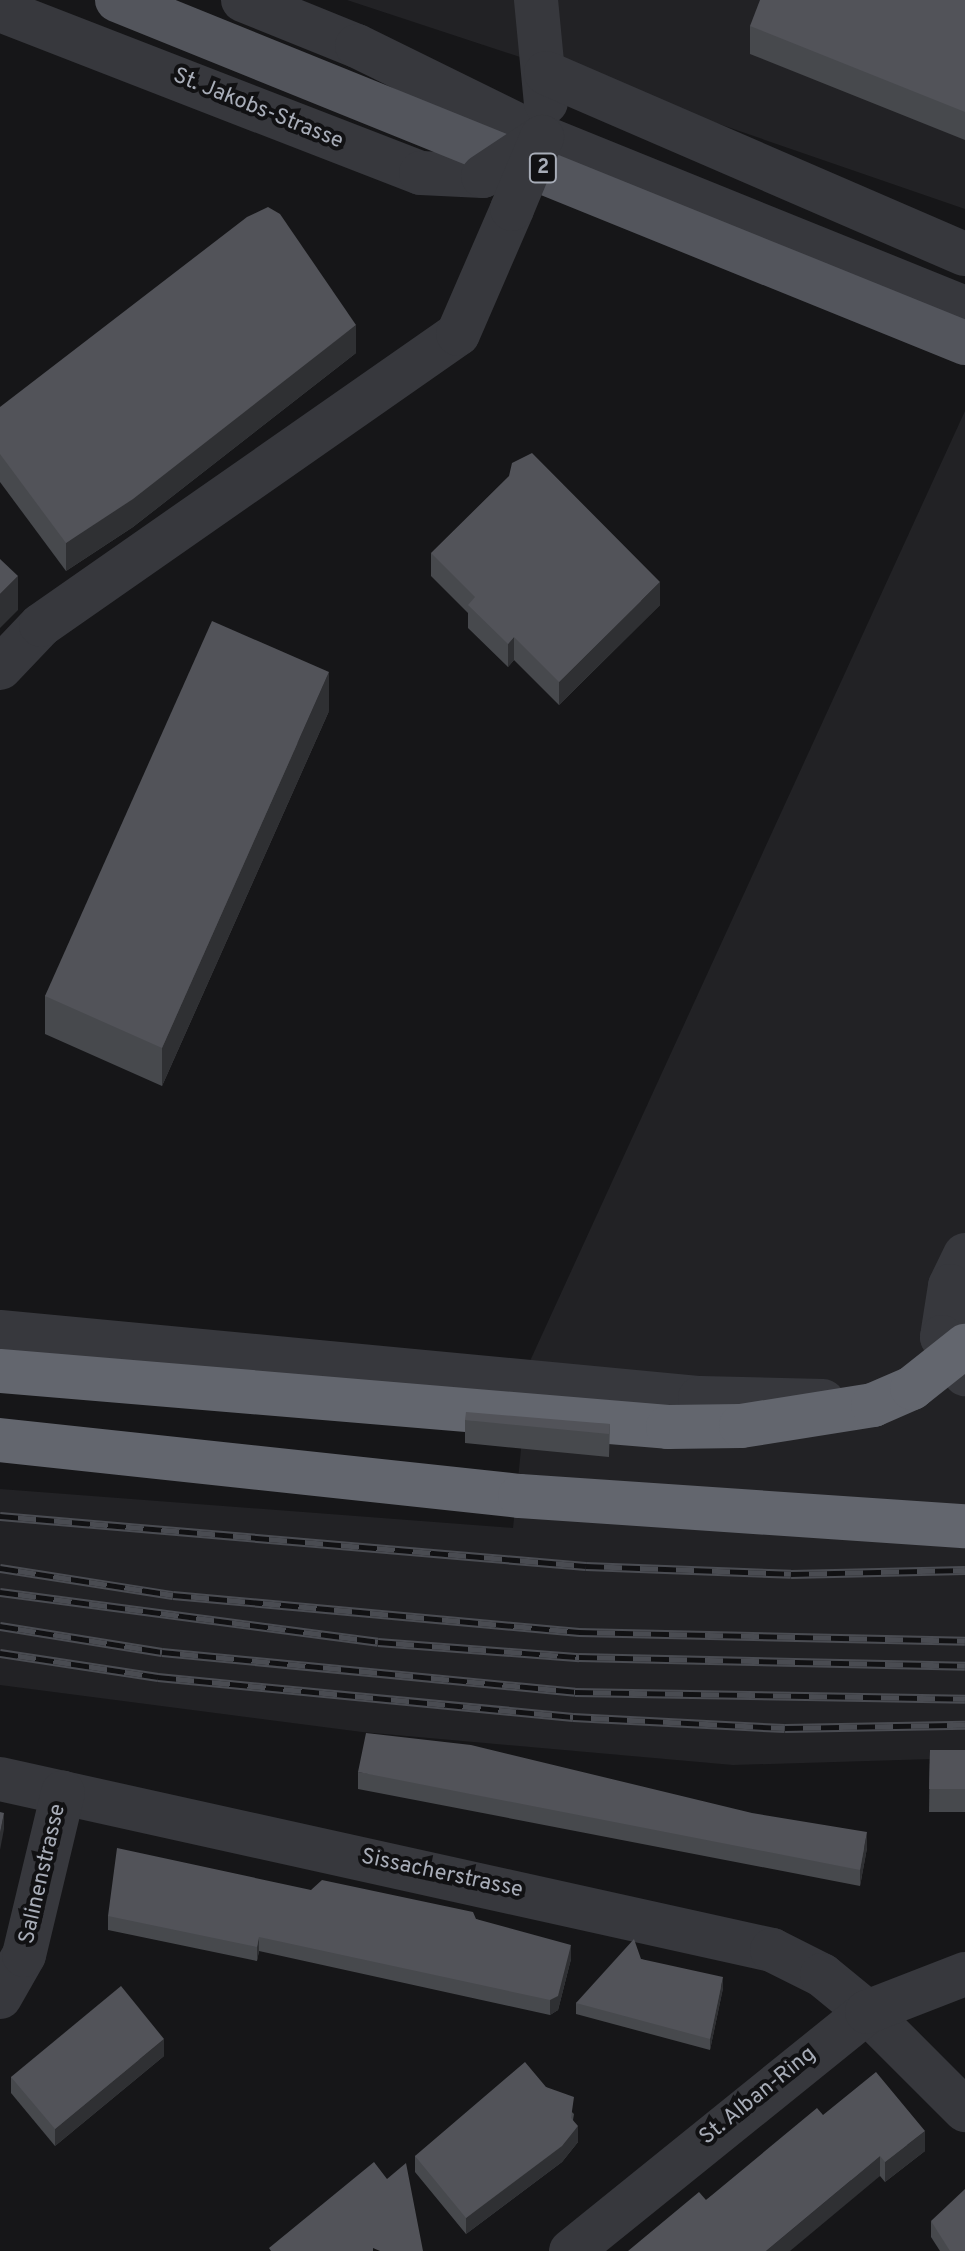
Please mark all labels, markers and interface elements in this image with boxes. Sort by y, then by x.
street label: St. Jakobs-Strasse [169,63,347,155]
road number: 2 [527,152,559,184]
street label: Salinenstrasse [14,1801,72,1947]
street label: Sissacherstrasse [359,1844,525,1904]
street label: St. Alban-Ring [694,2041,822,2151]

